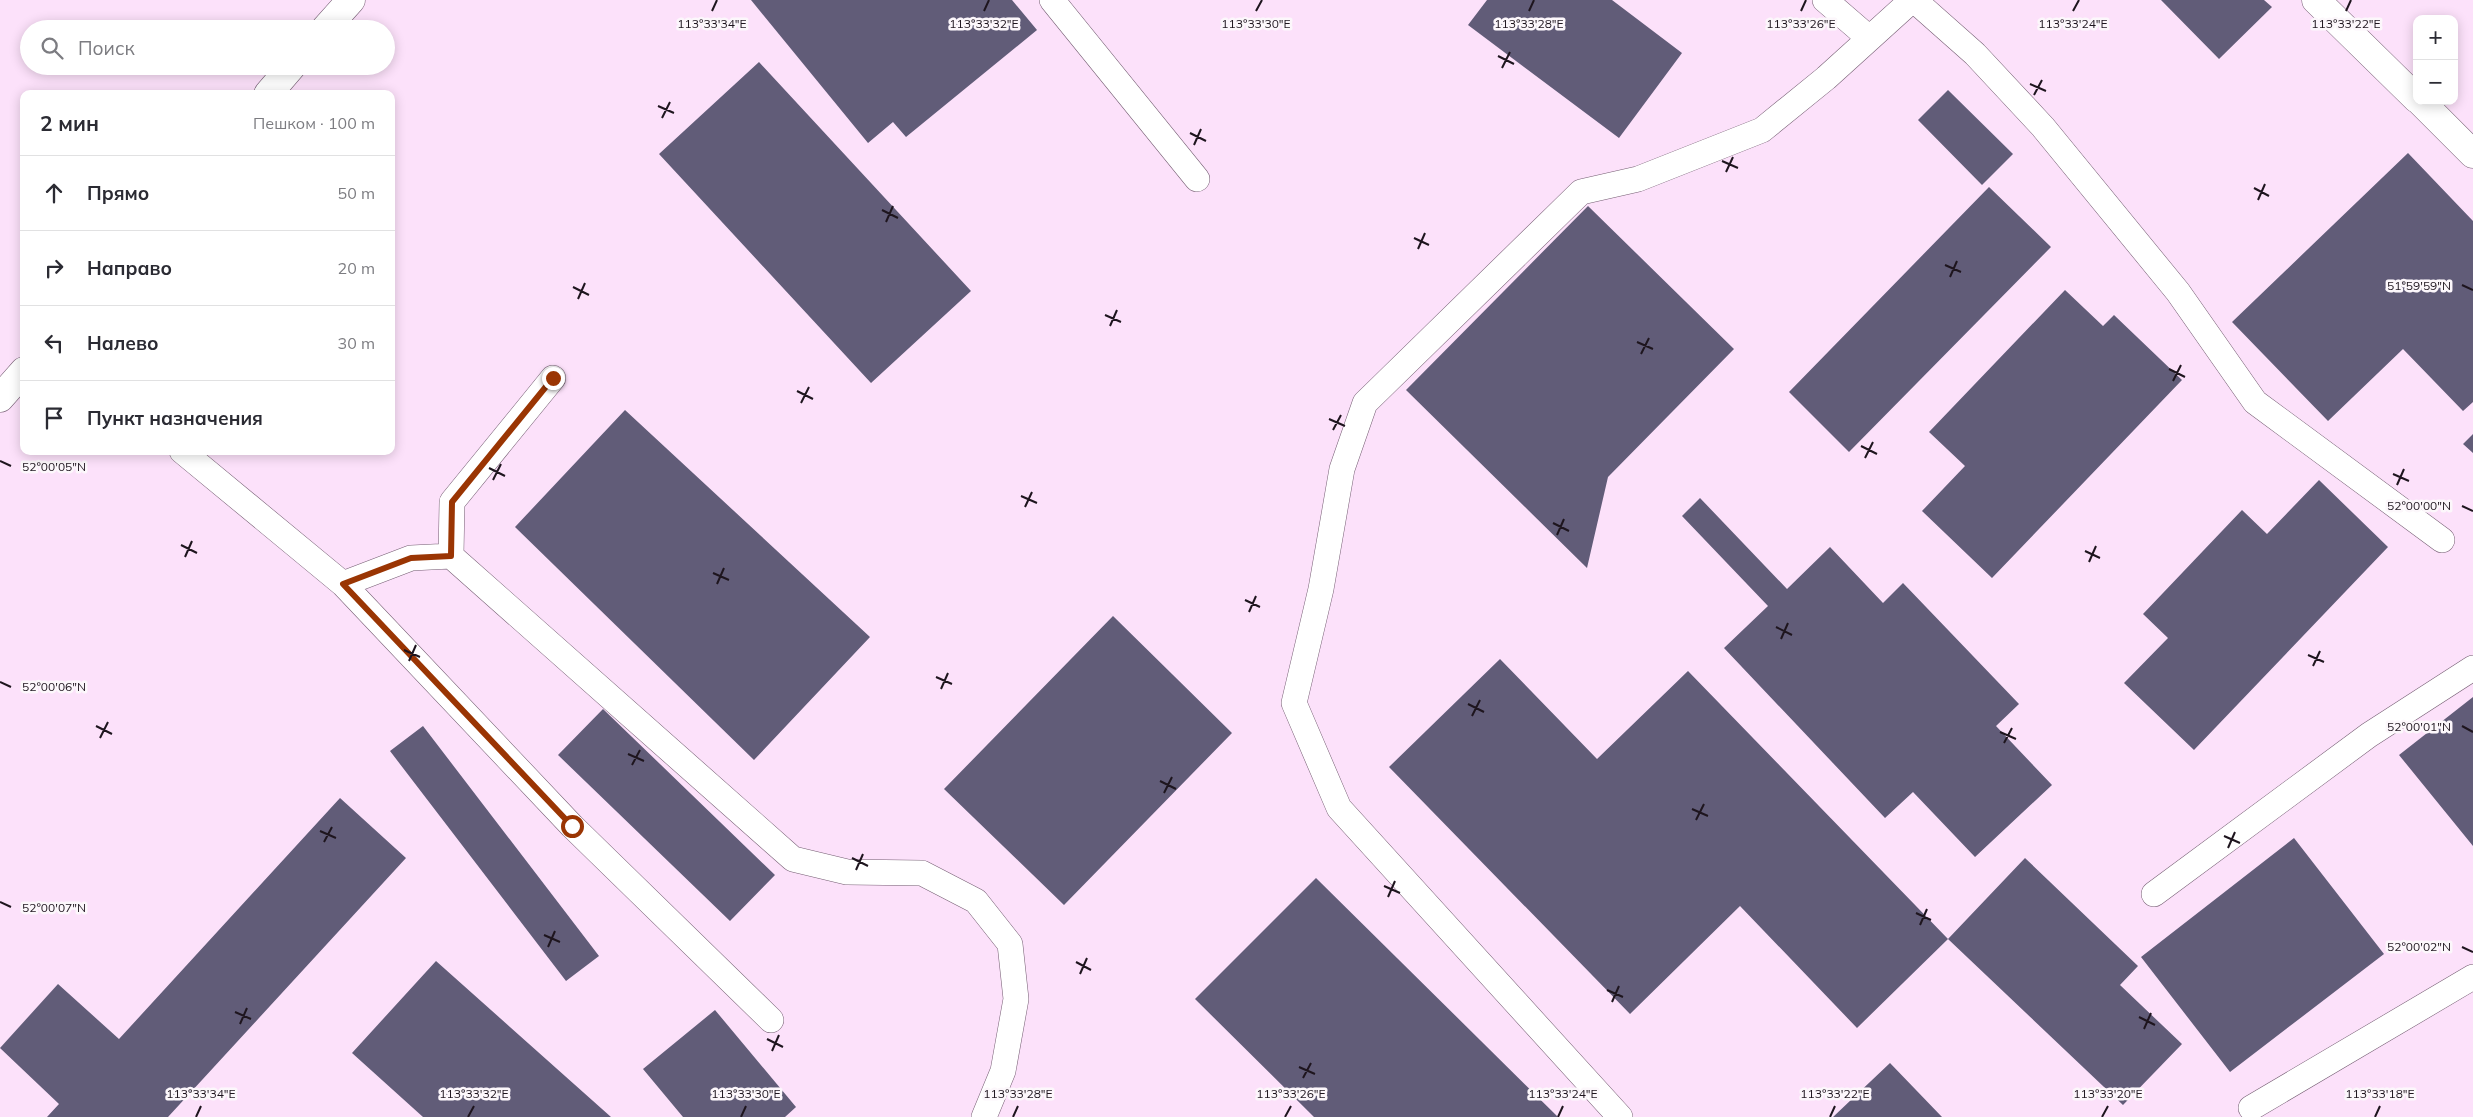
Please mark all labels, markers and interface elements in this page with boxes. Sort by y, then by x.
map controls [2413,15,2458,105]
button: + [2413,15,2458,60]
text: 113°33'34"E [677,16,747,31]
text: 113°33'32"E [949,16,1019,31]
text: 113°33'30"E [1221,16,1291,31]
text: 113°33'28"E [1494,16,1564,31]
text: 113°33'26"E [1766,16,1836,31]
text: 113°33'24"E [2038,16,2108,31]
text: 113°33'22"E [2311,16,2381,31]
search box [20,20,395,75]
icon: search [38,34,66,62]
text: Поиск [78,36,135,60]
button: − [2413,60,2458,105]
text: 2 мин [40,110,99,136]
text: Пешком · 100 m [253,113,375,133]
icon: ahead [40,179,68,207]
text: Прямо [87,181,149,205]
text: 50 m [338,183,375,203]
icon: right [40,254,68,282]
text: Направо [87,256,172,280]
text: 20 m [338,258,375,278]
text: 51°59'59"N [2387,278,2451,293]
icon: left [40,329,68,357]
text: Налево [87,331,159,355]
text: 30 m [338,333,375,353]
route end [542,367,565,390]
icon: arrive [40,404,68,432]
text: Пункт назначения [87,406,263,430]
text: 52°00'05"N [22,459,86,474]
text: 52°00'00"N [2387,498,2451,513]
text: 52°00'06"N [22,679,86,694]
text: 52°00'01"N [2387,719,2451,734]
route start [561,815,584,838]
text: 52°00'07"N [22,900,86,915]
text: 52°00'02"N [2387,939,2451,954]
text: 113°33'34"E [166,1086,236,1101]
text: 113°33'32"E [439,1086,509,1101]
text: 113°33'30"E [711,1086,781,1101]
text: 113°33'28"E [983,1086,1053,1101]
text: 113°33'26"E [1256,1086,1326,1101]
text: 113°33'24"E [1528,1086,1598,1101]
text: 113°33'22"E [1800,1086,1870,1101]
text: 113°33'20"E [2073,1086,2143,1101]
text: 113°33'18"E [2345,1086,2415,1101]

